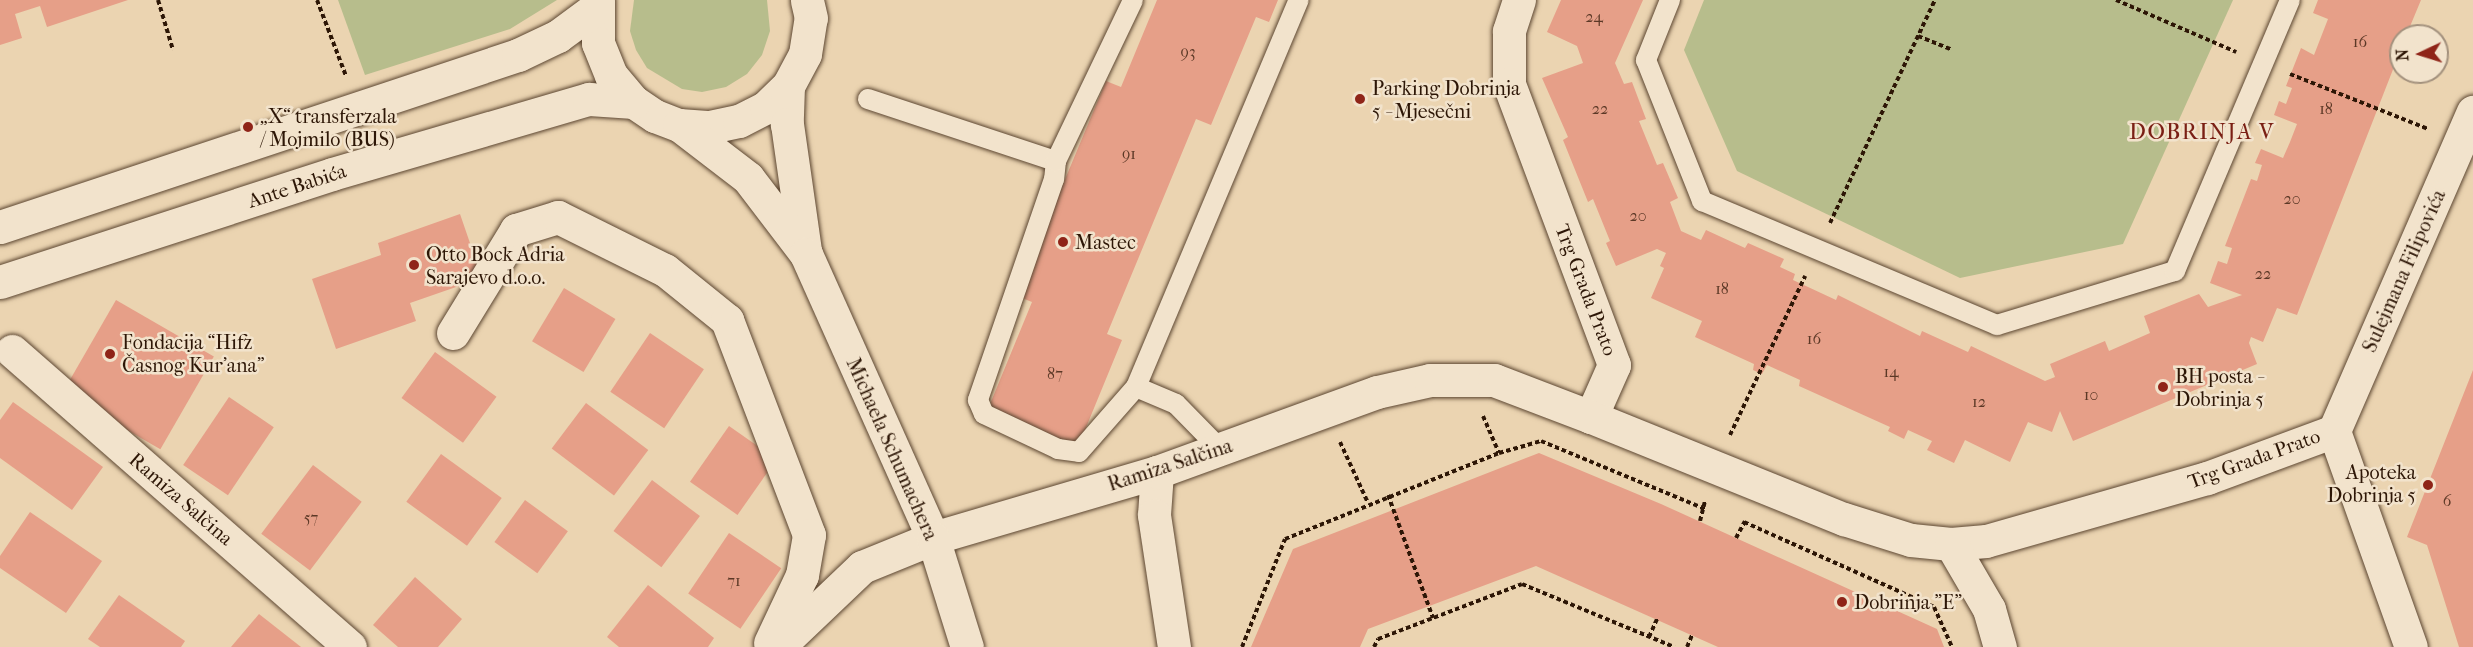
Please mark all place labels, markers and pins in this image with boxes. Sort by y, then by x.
place label: Parking Dobrinja 5 - Mjesečni [1372,76,1520,123]
marker: Parking Dobrinja 5 - Mjesečni [1353,92,1367,106]
place label: „X“ transferzala / Mojmilo (BUS) [260,104,397,151]
marker: „X“ transferzala / Mojmilo (BUS) [241,120,255,134]
place label: Mastec [1075,230,1136,254]
marker: Mastec [1056,235,1070,249]
place label: Otto Bock Adria Sarajevo d.o.o. [426,242,565,289]
marker: Otto Bock Adria Sarajevo d.o.o. [407,258,421,272]
place label: Fondacija “Hifz Časnog Kur’ana” [122,330,264,377]
marker: Fondacija “Hifz Časnog Kur’ana” [103,347,117,361]
place label: BH posta - Dobrinja 5 [2175,364,2264,411]
marker: BH posta - Dobrinja 5 [2156,380,2170,394]
place label: Apoteka Dobrinja 5 [2327,461,2416,508]
marker: Apoteka Dobrinja 5 [2421,478,2435,492]
place label: Dobrinja "E" [1854,590,1962,614]
marker: Dobrinja "E" [1835,595,1849,609]

